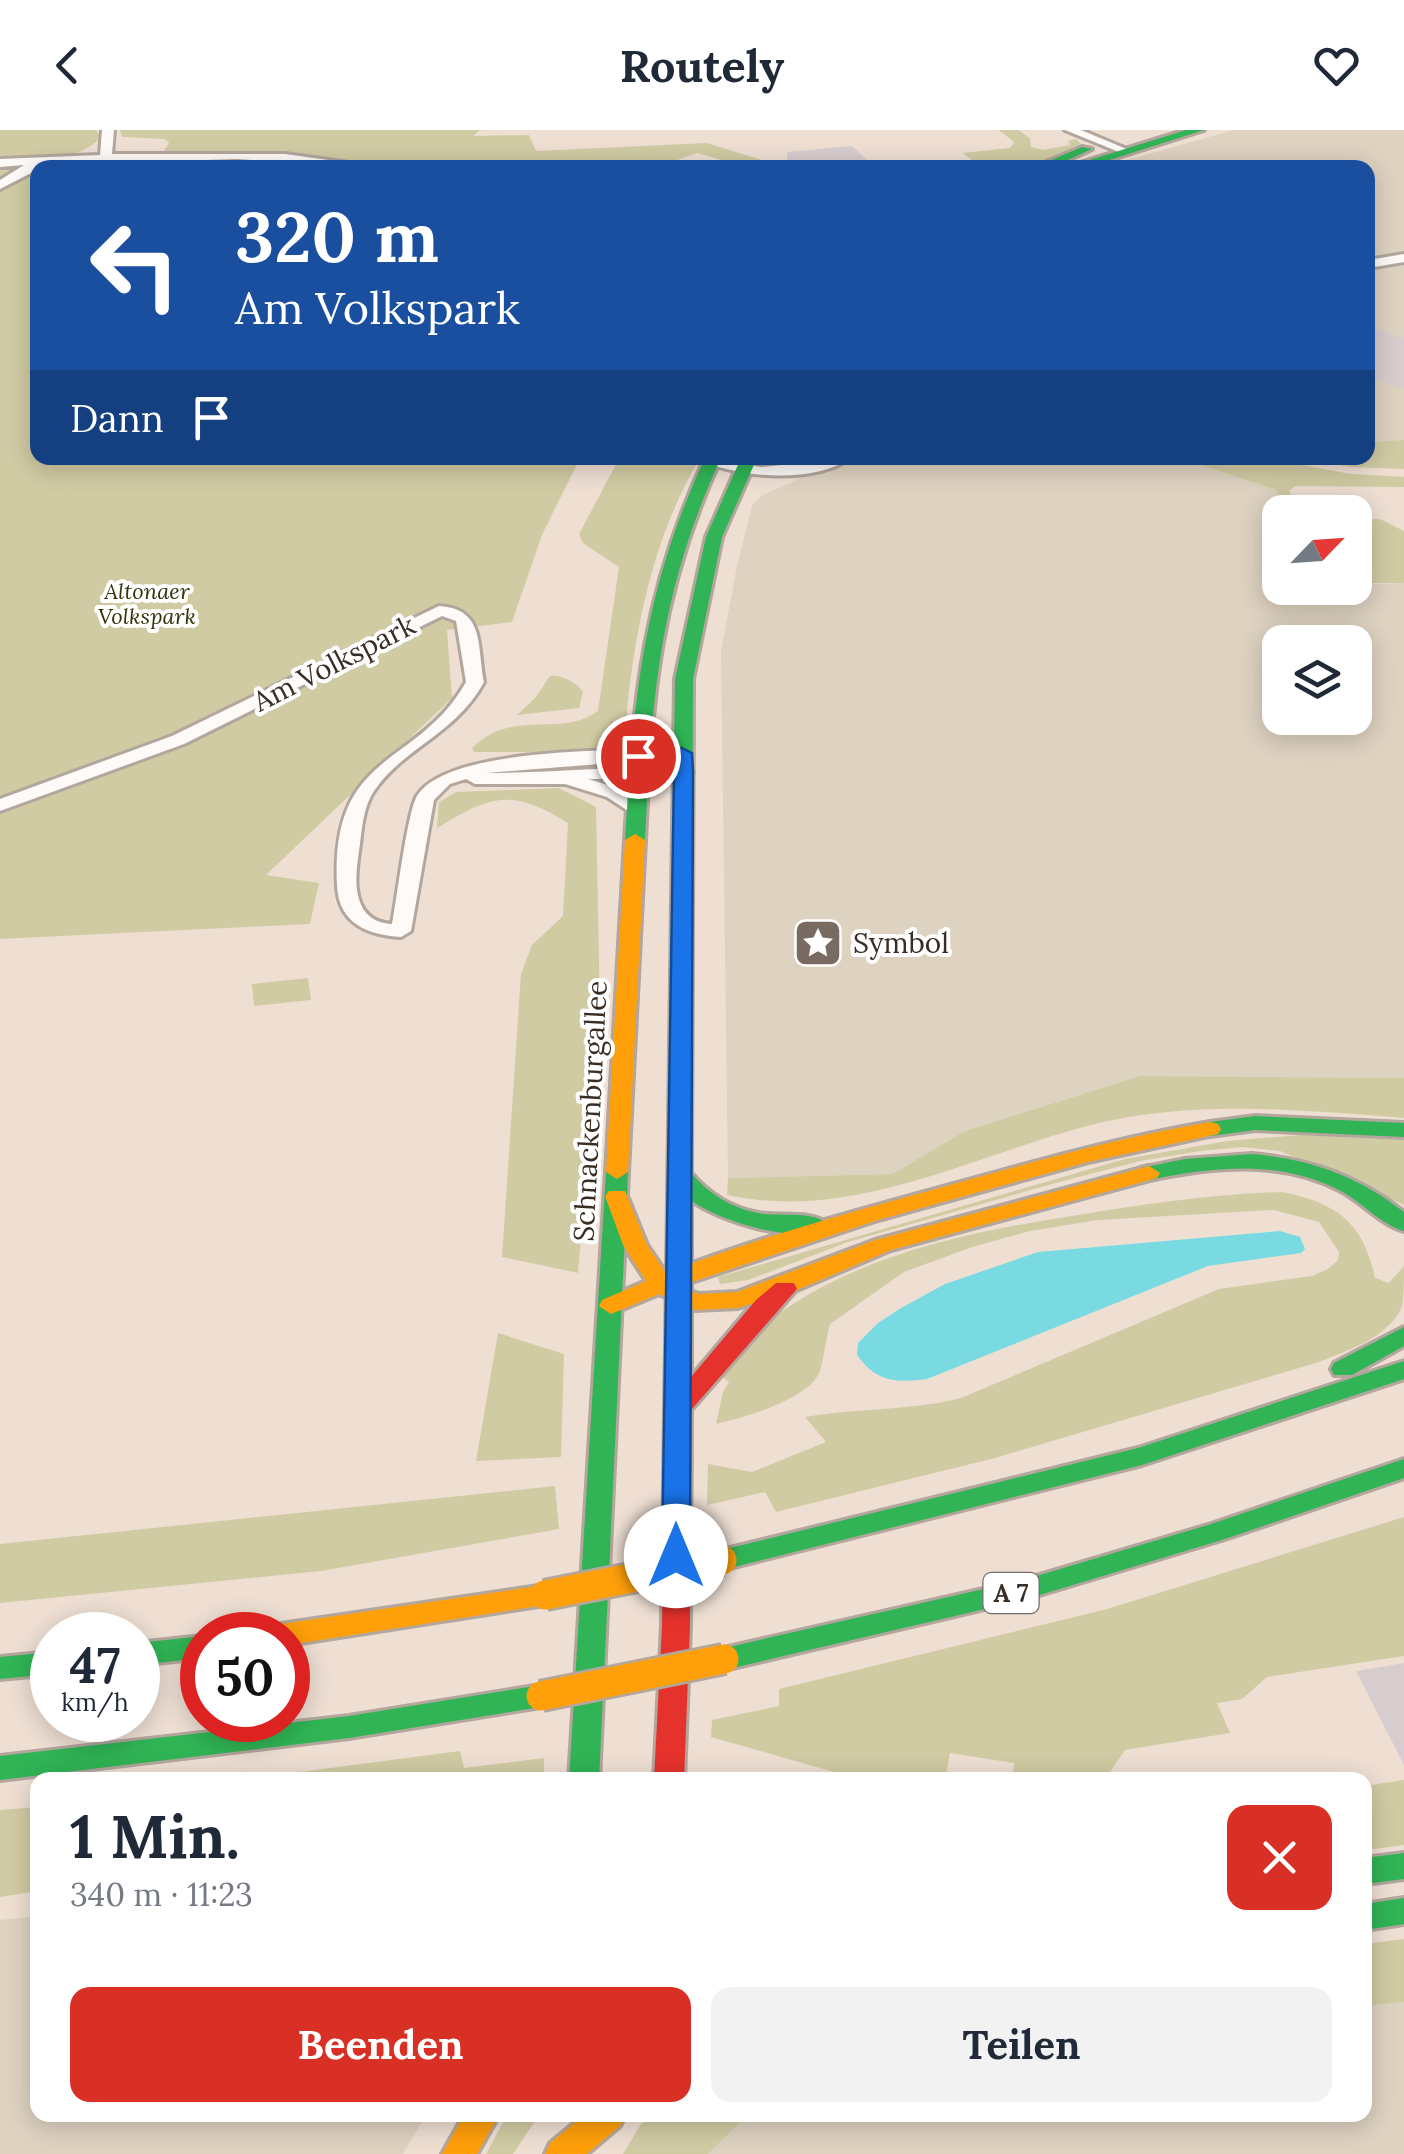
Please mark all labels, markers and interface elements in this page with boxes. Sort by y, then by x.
text: Routely [620,37,784,94]
icon: back [40,38,95,93]
icon: heart [1309,38,1364,93]
text: 320 m [235,192,439,281]
icon: left [70,200,200,330]
text: Am Volkspark [235,279,520,336]
icon: arrive [184,390,239,445]
text: Dann [70,394,164,442]
north arrow [1262,495,1372,605]
map controls [1262,495,1372,735]
park label: Altonaer Volkspark [98,577,196,630]
street label: Am Volkspark [246,607,421,720]
button: layers [1262,625,1372,735]
pin [596,714,681,799]
icon: arrive [611,729,666,784]
place icon: Symbol [792,917,844,969]
place label: Symbol [853,925,949,961]
street label: Schnackenburgallee [565,980,615,1242]
position arrow [624,1504,728,1608]
road number: A 7 [984,1573,1038,1613]
speed limit sign: 50 [180,1612,310,1742]
text: 47 [70,1633,120,1697]
text: km/h [61,1686,129,1718]
text: 1 Min. [70,1798,240,1874]
button: close [1227,1805,1332,1910]
text: 340 m · 11:23 [70,1874,253,1915]
button: Beenden [70,1987,691,2102]
button: Teilen [711,1987,1332,2102]

